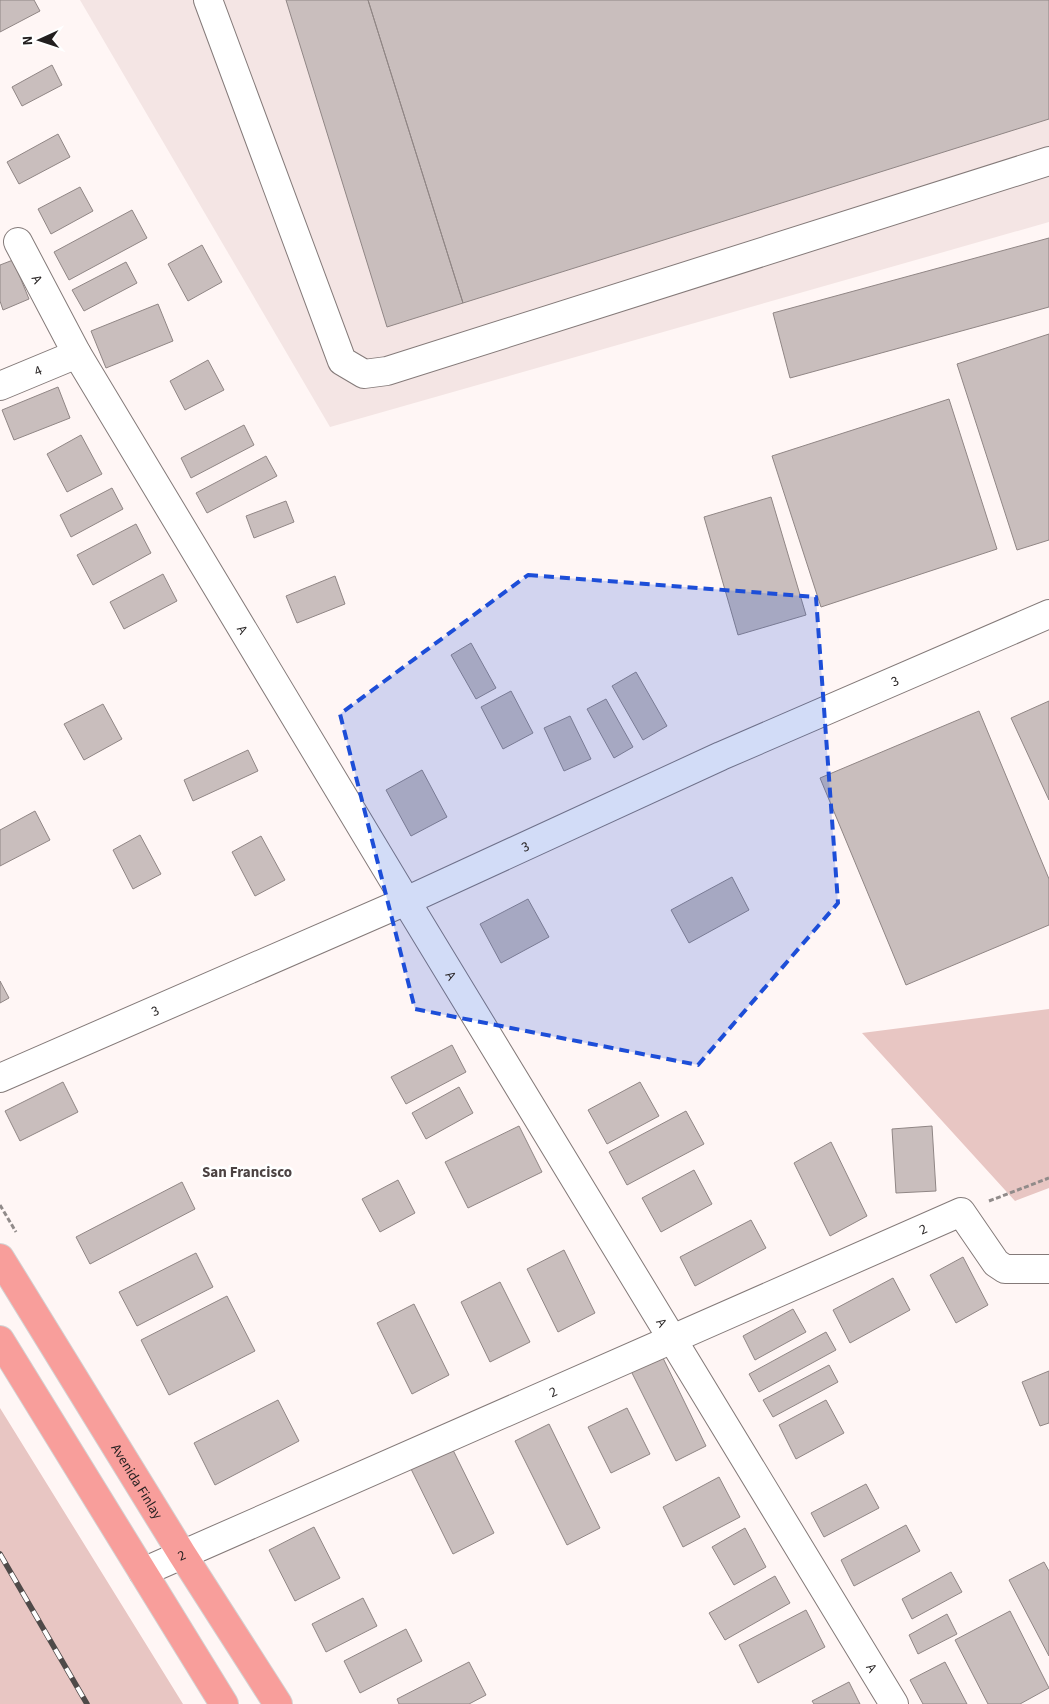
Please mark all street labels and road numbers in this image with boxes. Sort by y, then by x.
street label: A [26,272,47,288]
street label: 4 [31,361,45,382]
street label: A [231,622,253,639]
street label: 3 [888,671,902,692]
street label: 3 [518,837,533,858]
street label: A [440,968,461,985]
street label: 3 [148,1001,163,1022]
street label: 2 [916,1219,930,1240]
street label: A [651,1314,672,1332]
street label: 2 [546,1382,561,1403]
street label: Avenida Finlay [106,1440,167,1524]
street label: 2 [175,1545,189,1567]
street label: A [861,1660,882,1677]

